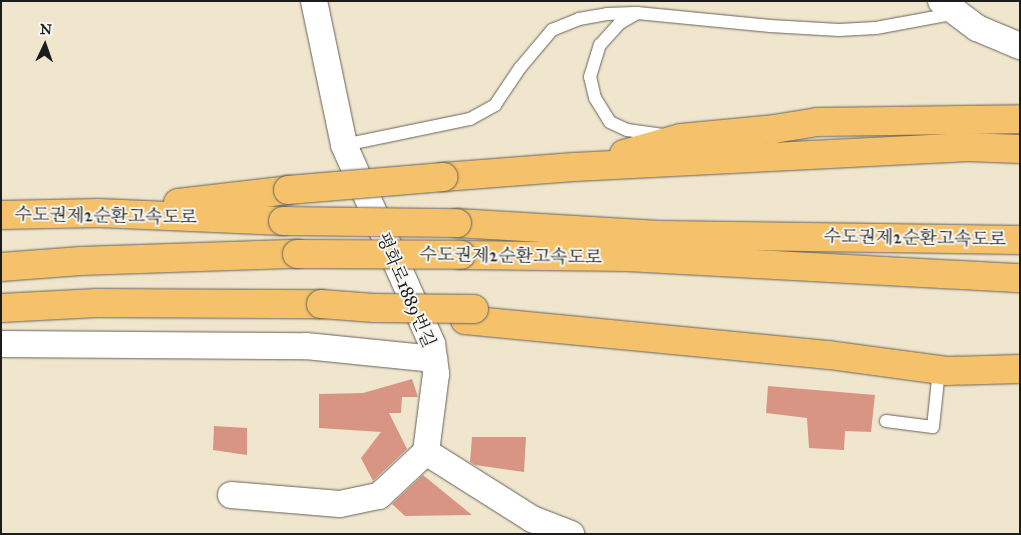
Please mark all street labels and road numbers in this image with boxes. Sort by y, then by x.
street label: 수도권제2순환고속도로 [14,204,198,228]
street label: 수도권제2순환고속도로 [823,226,1007,250]
street label: 평화로1889번길 [372,229,440,351]
street label: 수도권제2순환고속도로 [419,244,603,268]

